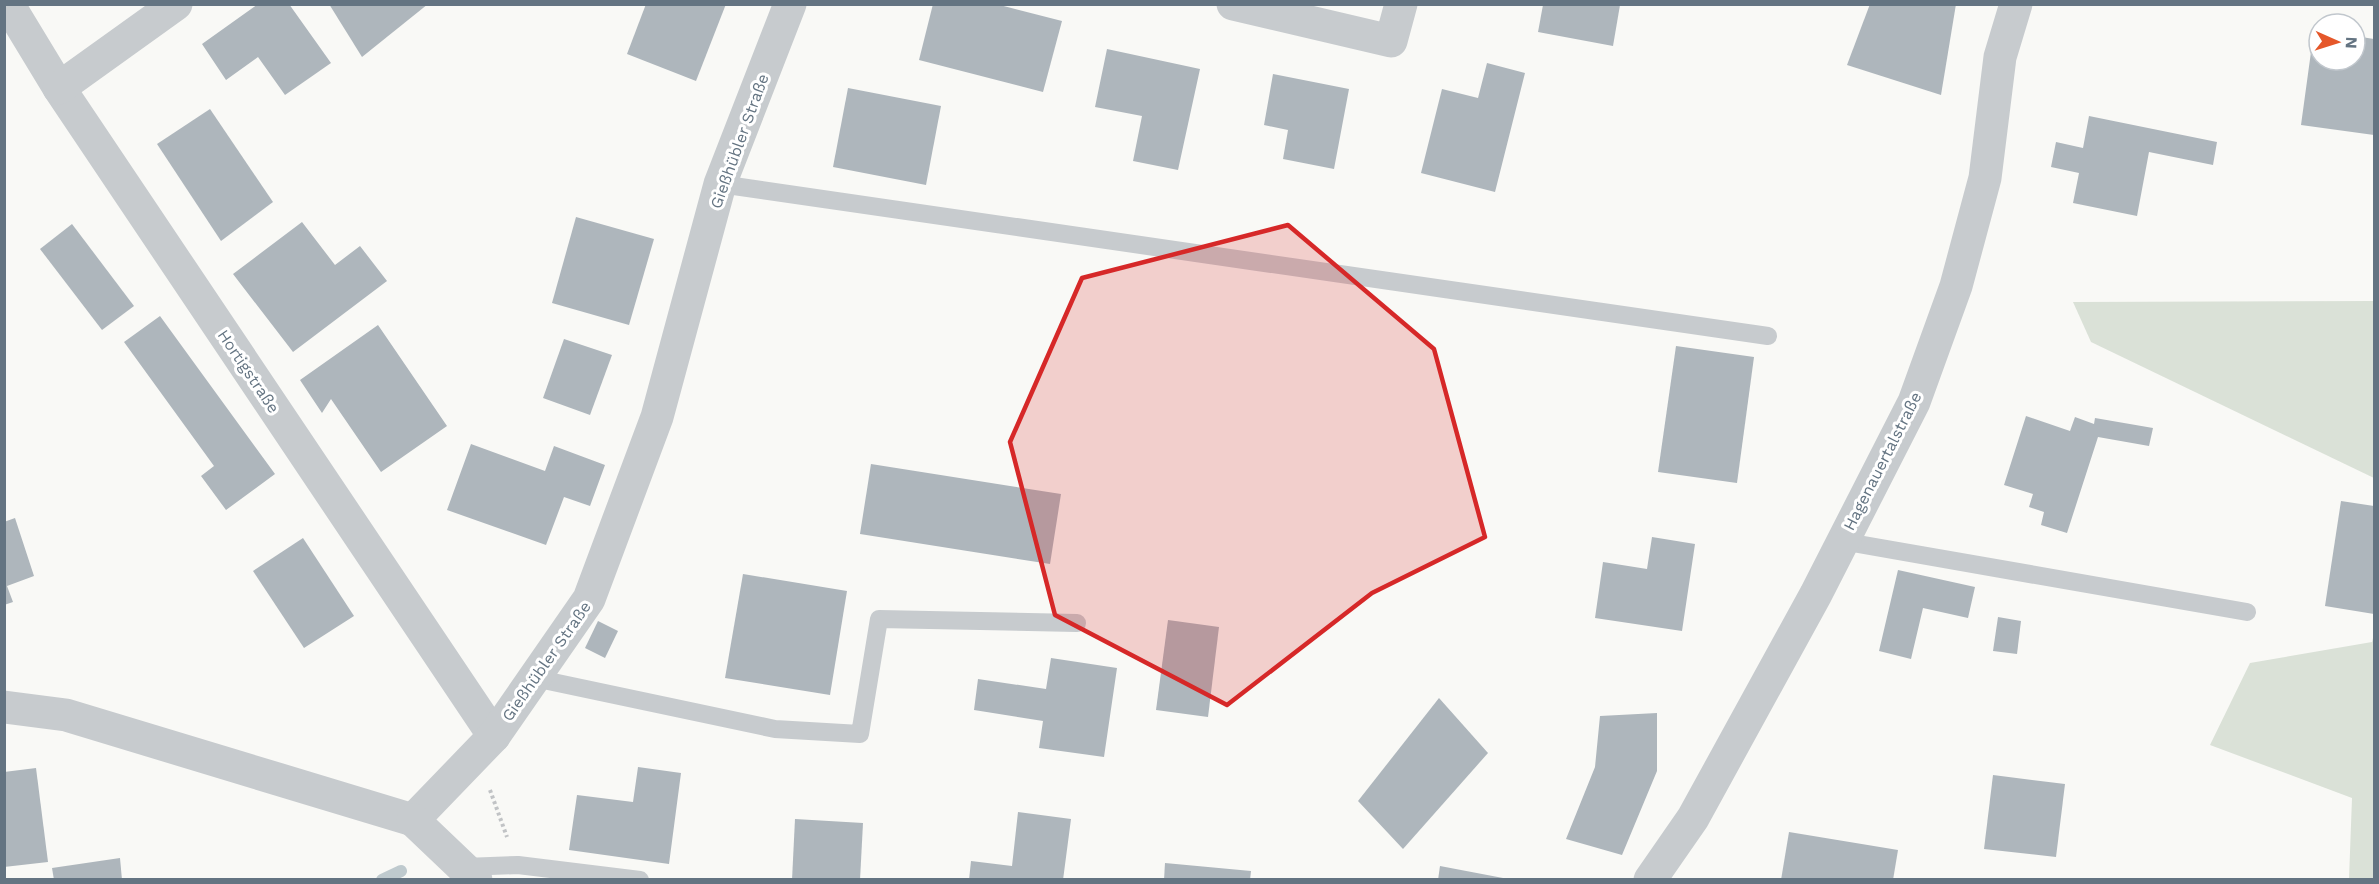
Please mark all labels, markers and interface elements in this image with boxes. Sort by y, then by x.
north arrow [2307,12,2367,72]
text: N [2342,36,2361,49]
street label: Gießhübler Straße [706,71,773,211]
street label: Hortigstraße [214,326,283,417]
street label: Hagenauertalstraße [1839,389,1926,534]
street label: Gießhübler Straße [498,598,595,725]

